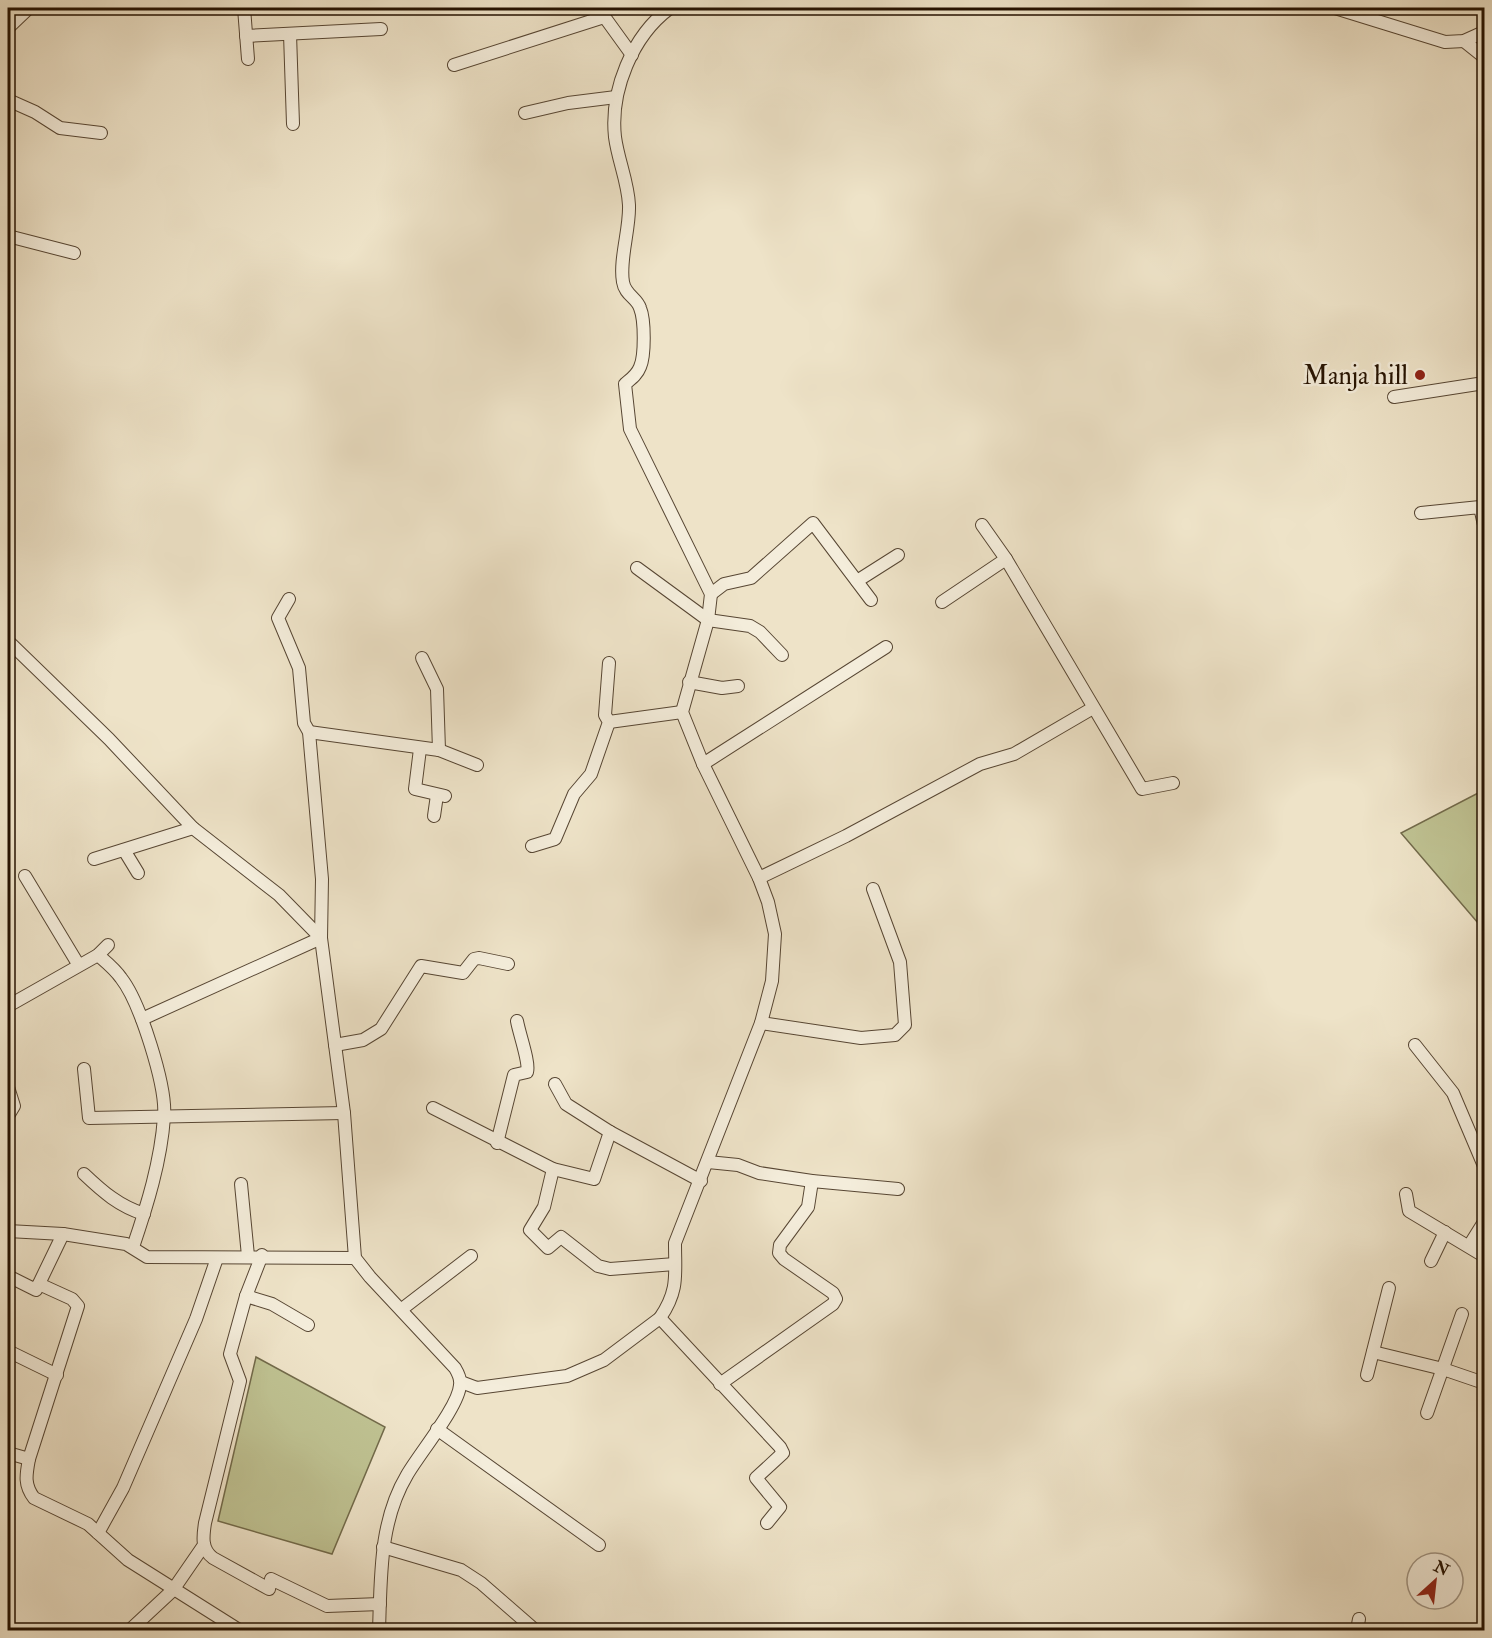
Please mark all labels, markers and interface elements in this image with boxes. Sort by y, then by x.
place label: Manja hill [1303,360,1408,392]
marker: Manja hill [1413,368,1427,382]
north arrow [1405,1551,1465,1611]
text: N [1430,1556,1453,1581]

